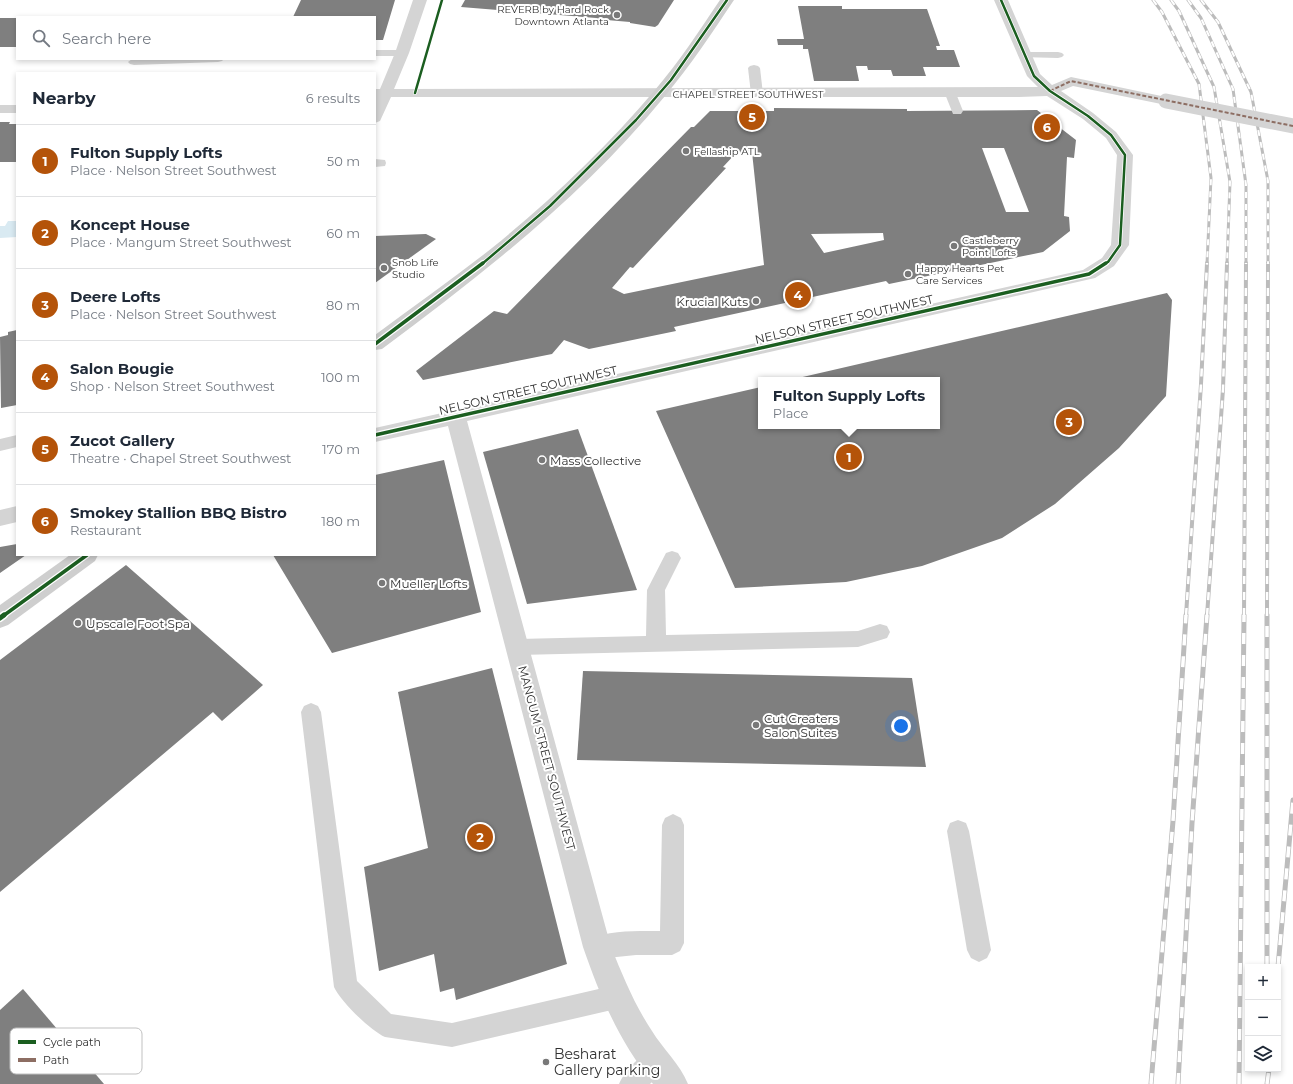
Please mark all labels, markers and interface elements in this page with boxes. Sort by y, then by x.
place label: REVERB by Hard Rock Downtown Atlanta [497,3,609,28]
marker: REVERB by Hard Rock Downtown Atlanta [612,10,622,20]
search box [16,16,376,60]
icon: search [30,27,52,49]
text: Search here [62,29,151,48]
text: Nearby [32,88,96,108]
street label: CHAPEL STREET SOUTHWEST [673,88,824,101]
text: 6 results [306,90,360,106]
pin: 5 [739,102,765,132]
pin: 6 [1034,112,1060,142]
text: Fulton Supply Lofts [70,143,222,162]
place label: Fellaship ATL [694,145,760,158]
marker: Fellaship ATL [681,146,691,156]
text: 1 [42,153,48,169]
text: 50 m [327,153,360,169]
text: Place · Nelson Street Southwest [70,162,277,178]
text: Koncept House [70,215,190,234]
text: 2 [41,225,49,241]
text: 60 m [326,225,360,241]
text: Place · Mangum Street Southwest [70,234,292,250]
place label: Castleberry Point Lofts [962,234,1019,259]
marker: Castleberry Point Lofts [949,241,959,251]
place label: Snob Life Studio [392,256,439,281]
place label: Happy Hearts Pet Care Services [916,262,1004,287]
marker: Snob Life Studio [379,263,389,273]
marker: Happy Hearts Pet Care Services [903,269,913,279]
pin: 4 [785,280,811,310]
text: Deere Lofts [70,287,161,306]
street label: NELSON STREET SOUTHWEST [753,291,935,347]
place label: Krucial Kuts [676,294,748,309]
marker: Krucial Kuts [751,296,761,306]
text: 3 [41,297,49,313]
text: 80 m [326,297,360,313]
text: Place · Nelson Street Southwest [70,306,277,322]
text: Salon Bougie [70,359,174,378]
street label: NELSON STREET SOUTHWEST [437,362,619,418]
text: 4 [41,369,49,385]
text: 100 m [321,369,360,385]
popup [758,377,940,429]
text: Shop · Nelson Street Southwest [70,378,275,394]
text: Fulton Supply Lofts [773,386,925,405]
text: Place [773,405,808,421]
pin: 3 [1056,407,1082,437]
text: Zucot Gallery [70,431,174,450]
text: 5 [41,441,49,457]
text: 170 m [322,441,360,457]
pin: 1 [836,442,862,472]
text: Theatre · Chapel Street Southwest [70,450,291,466]
place label: Mass Collective [550,453,641,468]
marker: Mass Collective [537,455,547,465]
text: Smokey Stallion BBQ Bistro [70,503,287,522]
text: 6 [41,513,49,529]
text: 180 m [321,513,360,529]
text: Restaurant [70,522,141,538]
place label: Mueller Lofts [390,576,468,591]
marker: Mueller Lofts [377,578,387,588]
place label: Upscale Foot Spa [86,616,190,631]
marker: Upscale Foot Spa [73,618,83,628]
street label: MANGUM STREET SOUTHWEST [515,664,579,852]
place label: Cut Creaters Salon Suites [764,711,838,740]
your location [891,716,911,736]
marker: Cut Creaters Salon Suites [751,720,761,730]
pin: 2 [467,822,493,852]
map controls [1245,964,1281,1072]
button: + [1245,964,1281,1000]
button: − [1245,1000,1281,1036]
legend [10,1028,142,1074]
text: Cycle path [43,1035,101,1049]
button: layers [1245,1036,1281,1072]
place label: Besharat Gallery parking [554,1045,660,1079]
text: Path [43,1053,69,1067]
marker: Besharat Gallery parking [541,1057,551,1067]

